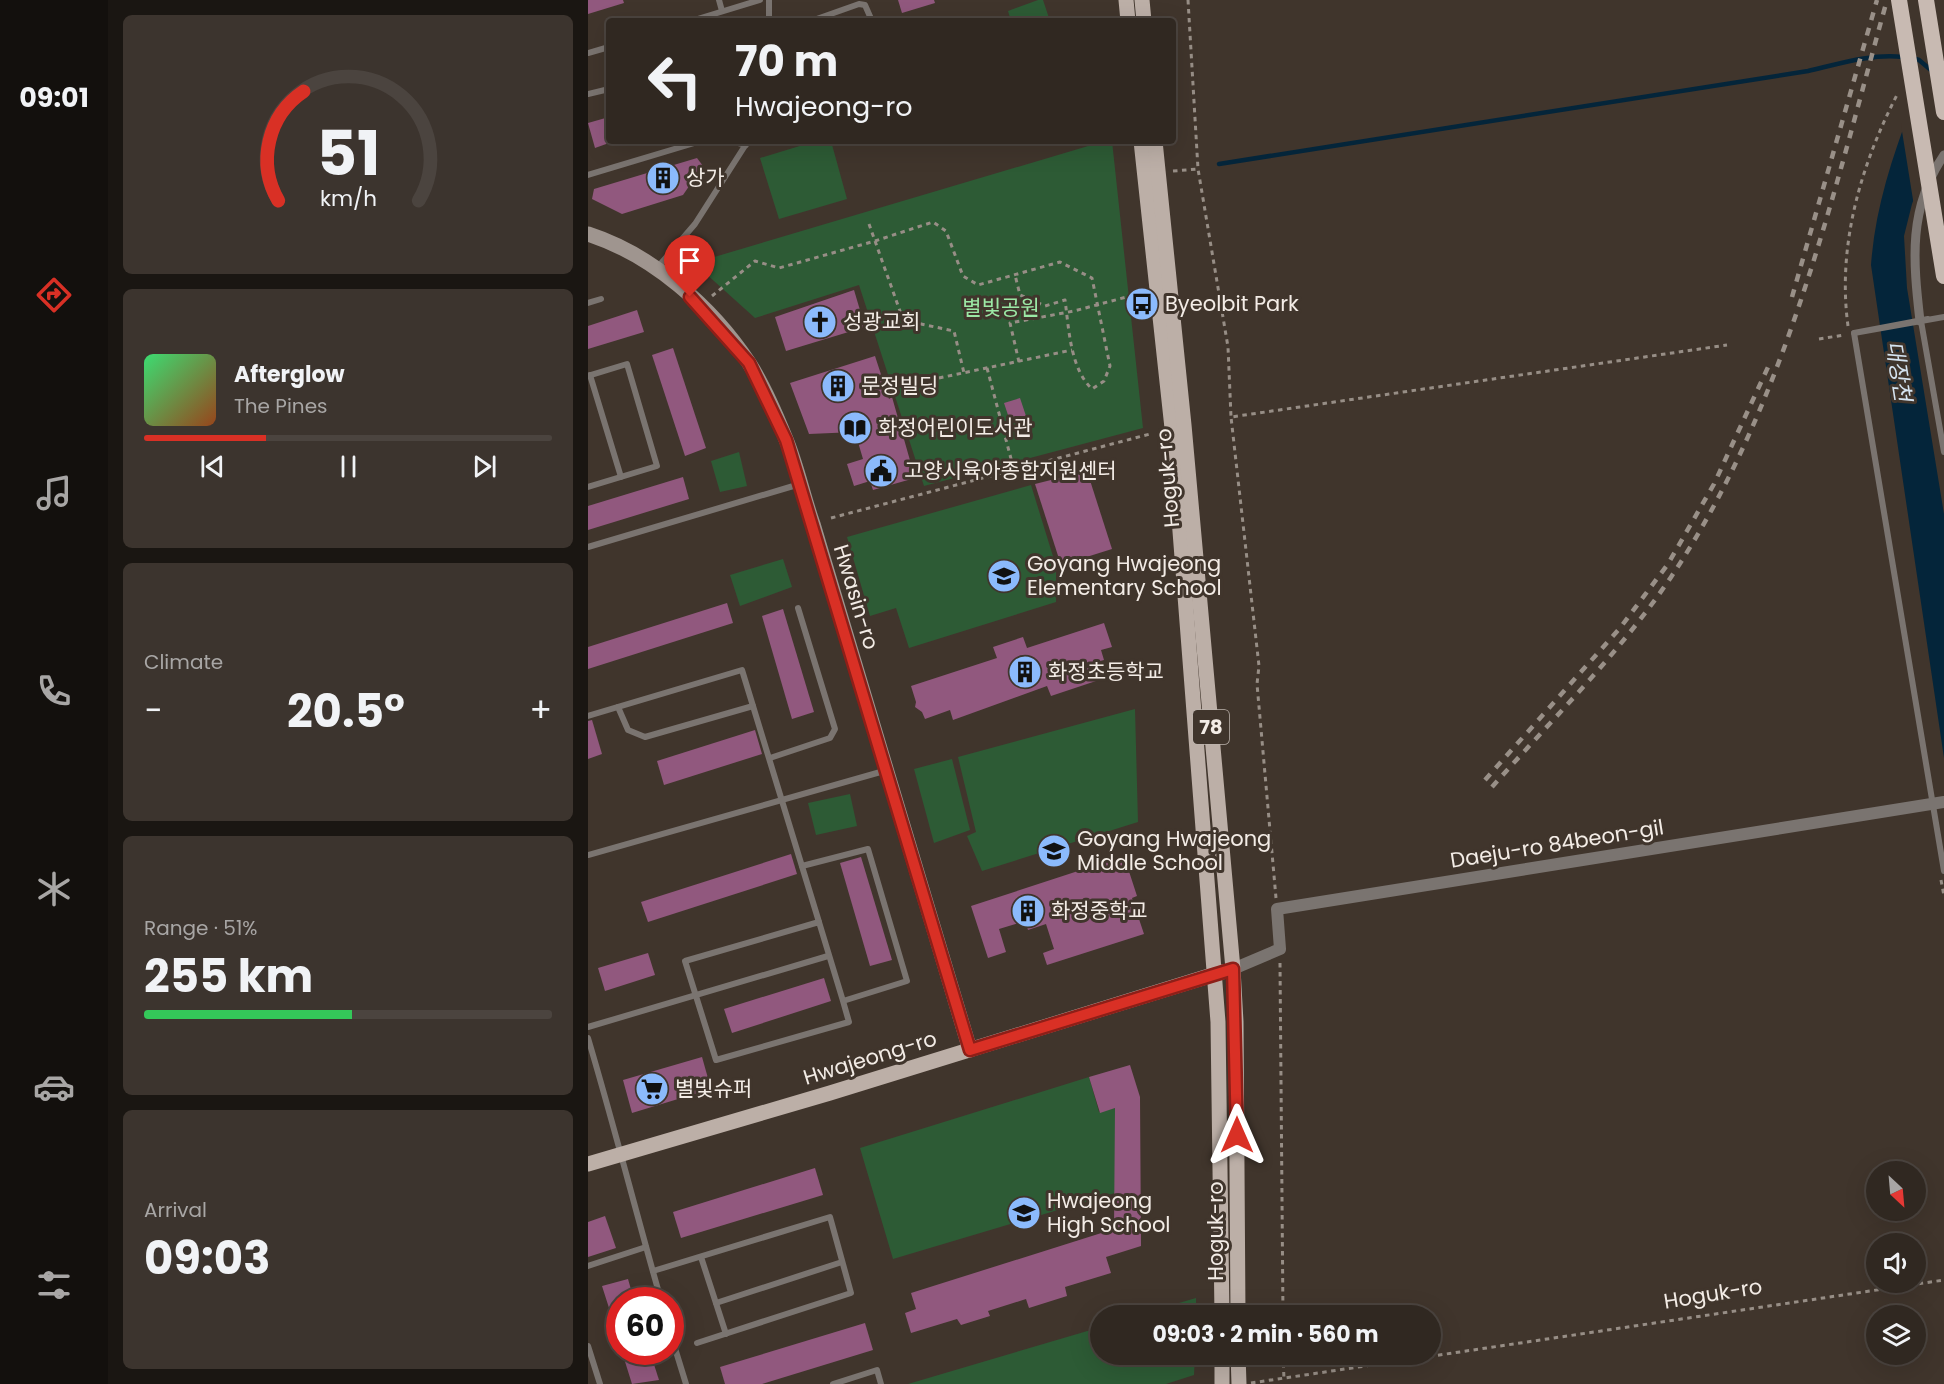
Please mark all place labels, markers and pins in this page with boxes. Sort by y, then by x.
building icon: 상가 [645,160,681,196]
place label: 상가 [686,163,725,192]
pin [664,235,715,297]
bus stop icon: Byeolbit Park [1124,286,1160,322]
place label: Byeolbit Park [1165,289,1299,318]
church icon: 성광교회 [802,304,838,340]
place label: 성광교회 [843,307,920,336]
building icon: 문정빌딩 [820,368,856,404]
place label: 문정빌딩 [861,371,938,400]
library icon: 화정어린이도서관 [837,410,873,446]
place label: 화정어린이도서관 [878,413,1033,442]
public building icon: 고양시육아종합지원센터 [863,453,899,489]
place label: 고양시육아종합지원센터 [904,456,1117,485]
place label: Goyang Hwajeong Elementary School [1027,549,1222,602]
school or university icon: Goyang Hwajeong Elementary School [986,558,1022,594]
building icon: 화정초등학교 [1007,654,1043,690]
place label: 화정초등학교 [1048,657,1164,686]
place label: Goyang Hwajeong Middle School [1077,824,1271,877]
school or university icon: Goyang Hwajeong Middle School [1036,833,1072,869]
building icon: 화정중학교 [1010,893,1046,929]
place label: 화정중학교 [1051,896,1148,925]
supermarket icon: 별빛슈퍼 [634,1071,670,1107]
place label: 별빛슈퍼 [675,1074,752,1103]
place label: Hwajeong High School [1047,1186,1171,1239]
school or university icon: Hwajeong High School [1006,1195,1042,1231]

